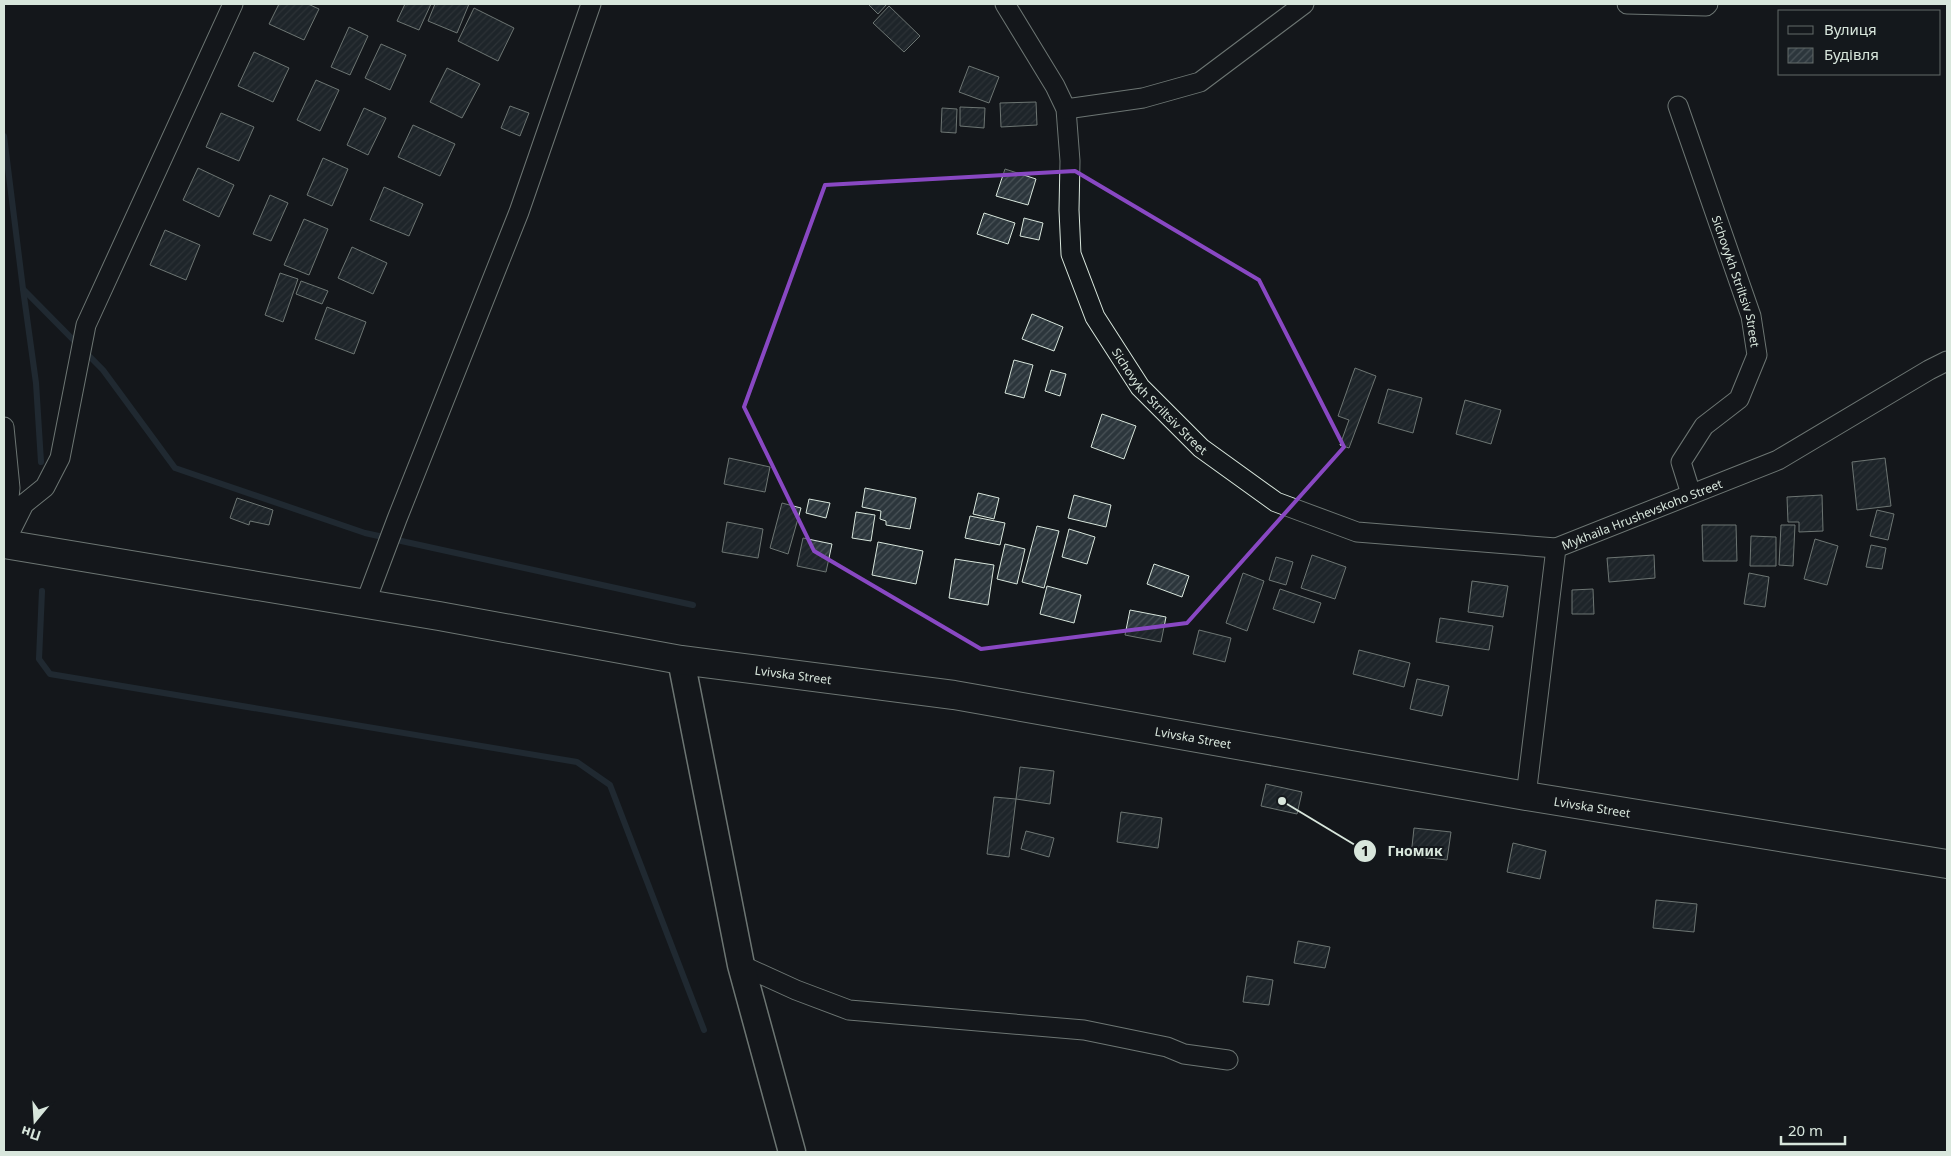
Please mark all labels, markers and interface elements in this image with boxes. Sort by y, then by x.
legend [1778,10,1941,75]
text: Вулиця [1824,19,1877,39]
text: Будівля [1824,44,1879,64]
street label: Sichovykh Striltsiv Street [1708,213,1764,349]
street label: Sichovykh Striltsiv Street [1109,345,1211,459]
street label: Mykhaila Hrushevskoho Street [1559,474,1725,554]
street label: Lvivska Street [754,661,833,688]
street label: Lvivska Street [1154,722,1233,752]
street label: Lvivska Street [1553,792,1632,821]
callout: Гномик [1352,836,1452,865]
text: 1 [1361,840,1369,860]
text: Гномик [1387,841,1443,860]
north arrow [10,1096,60,1146]
scale bar [1781,1114,1845,1146]
text: 20 m [1788,1120,1823,1140]
text: Пн [18,1122,43,1146]

